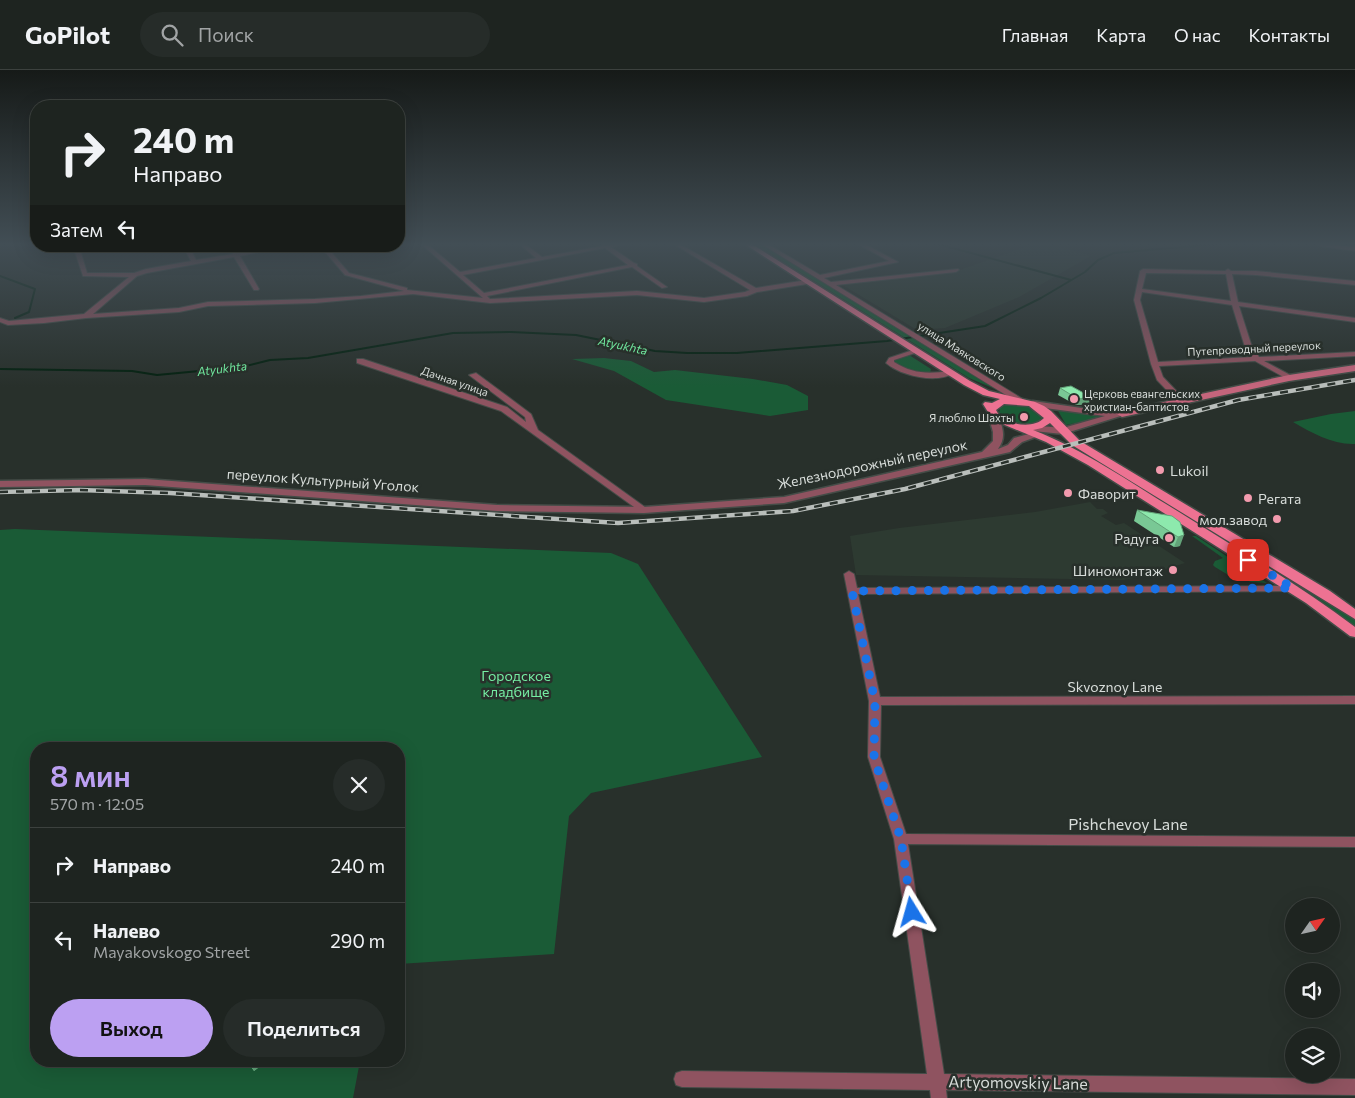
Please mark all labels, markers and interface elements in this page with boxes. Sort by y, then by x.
search box [140,12,490,57]
text: GoPilot [25,20,110,49]
icon: search [158,21,186,49]
text: Поиск [198,23,254,46]
text: Главная [1002,24,1068,46]
text: Карта [1096,24,1146,46]
text: О нас [1174,24,1221,46]
text: Контакты [1249,24,1330,46]
text: 240 m [133,117,234,160]
icon: right [50,120,115,185]
text: Направо [133,160,223,187]
icon: left [113,215,141,243]
text: Затем [50,218,103,241]
street label: улица Маяковского [916,319,1009,384]
water label: Atyukhta [596,333,649,357]
street label: Путепроводный переулок [1187,338,1321,358]
water label: Atyukhta [195,358,248,378]
street label: Дачная улица [420,363,490,399]
place label: Церковь евангельских христиан-баптистов [1084,387,1200,413]
marker: Церковь евангельских христиан-баптистов [1068,393,1080,405]
place label: Я люблю Шахты [929,411,1014,424]
marker: Я люблю Шахты [1018,411,1030,423]
street label: Железнодорожный переулок [775,435,969,492]
place label: Lukoil [1170,462,1209,479]
marker: Lukoil [1154,464,1166,476]
street label: переулок Культурный Уголок [226,465,420,495]
place label: Фаворит [1078,485,1136,502]
marker: Фаворит [1062,487,1074,499]
place label: Регата [1258,490,1301,507]
marker: Регата [1242,492,1254,504]
place label: мол.завод [1200,511,1267,528]
marker: мол.завод [1271,513,1283,525]
place label: Радуга [1114,530,1159,547]
marker: Радуга [1163,532,1175,544]
pin [1227,539,1269,581]
icon: arrive [1234,546,1262,574]
place label: Шиномонтаж [1073,562,1163,579]
marker: Шиномонтаж [1167,564,1179,576]
park label: Городское кладбище [481,667,551,700]
street label: Skvoznoy Lane [1068,678,1162,695]
text: 8 мин [50,756,131,793]
button: close [333,759,385,811]
text: 570 m · 12:05 [50,794,144,813]
street label: Pishchevoy Lane [1068,814,1188,833]
icon: right [50,851,78,879]
text: Направо [93,854,171,877]
text: 240 m [331,854,385,877]
position arrow [885,885,937,937]
north arrow [1285,898,1340,952]
map controls [1285,898,1340,1083]
text: Налево [93,919,160,942]
icon: left [50,926,78,954]
text: 290 m [330,929,385,952]
text: Mayakovskogo Street [93,942,250,961]
button: sound [1285,963,1340,1018]
button: Выход [50,999,213,1057]
button: Поделиться [223,999,385,1057]
button: layers [1285,1028,1340,1083]
street label: Artyomovskiy Lane [948,1071,1088,1093]

